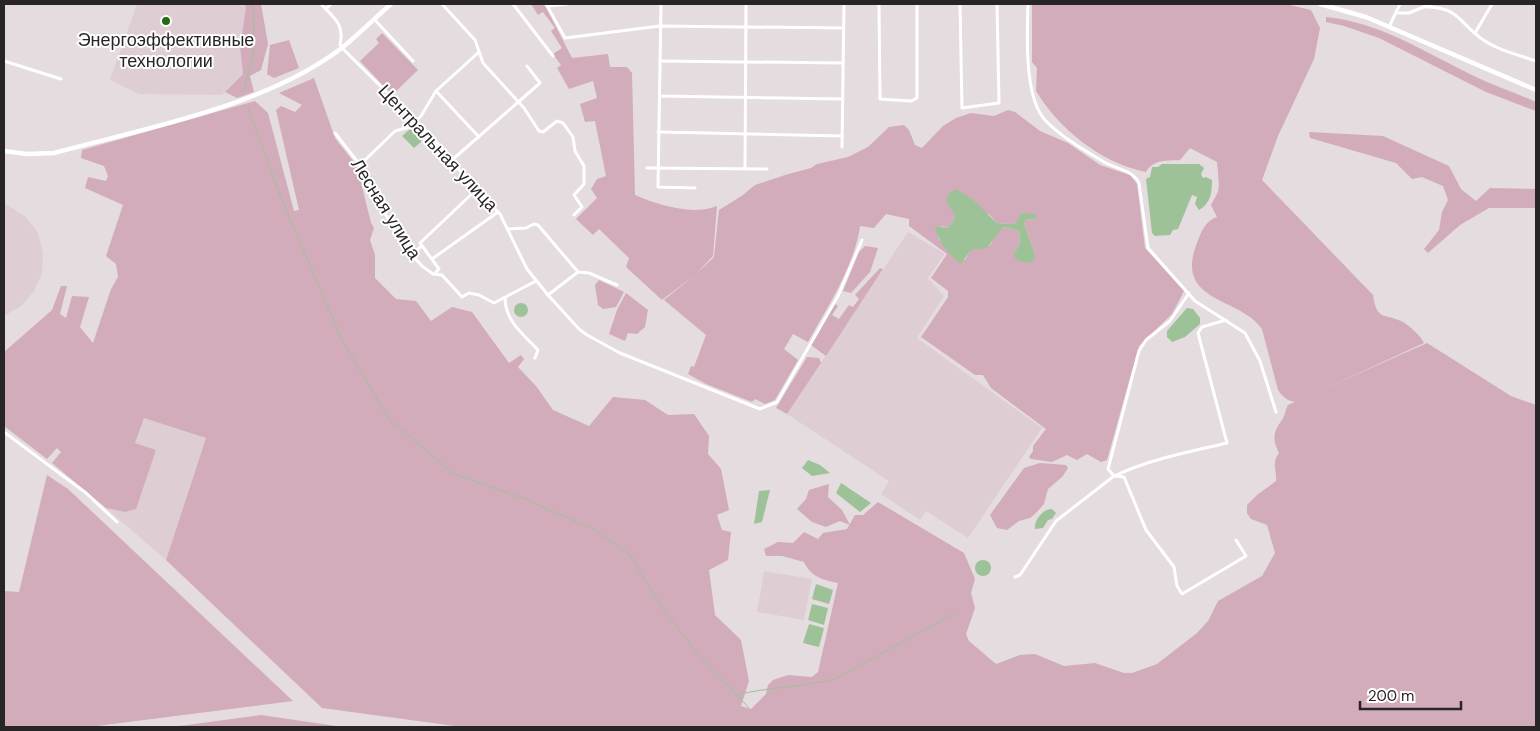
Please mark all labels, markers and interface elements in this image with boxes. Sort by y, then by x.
marker: Энергоэффективные технологии [160,15,172,27]
place label: Энергоэффективные технологии [78,28,254,73]
street label: Центральная улица [373,79,504,217]
street label: Лесная улица [345,154,427,265]
scale bar [1360,678,1461,710]
text: 200 m [1368,686,1414,706]

